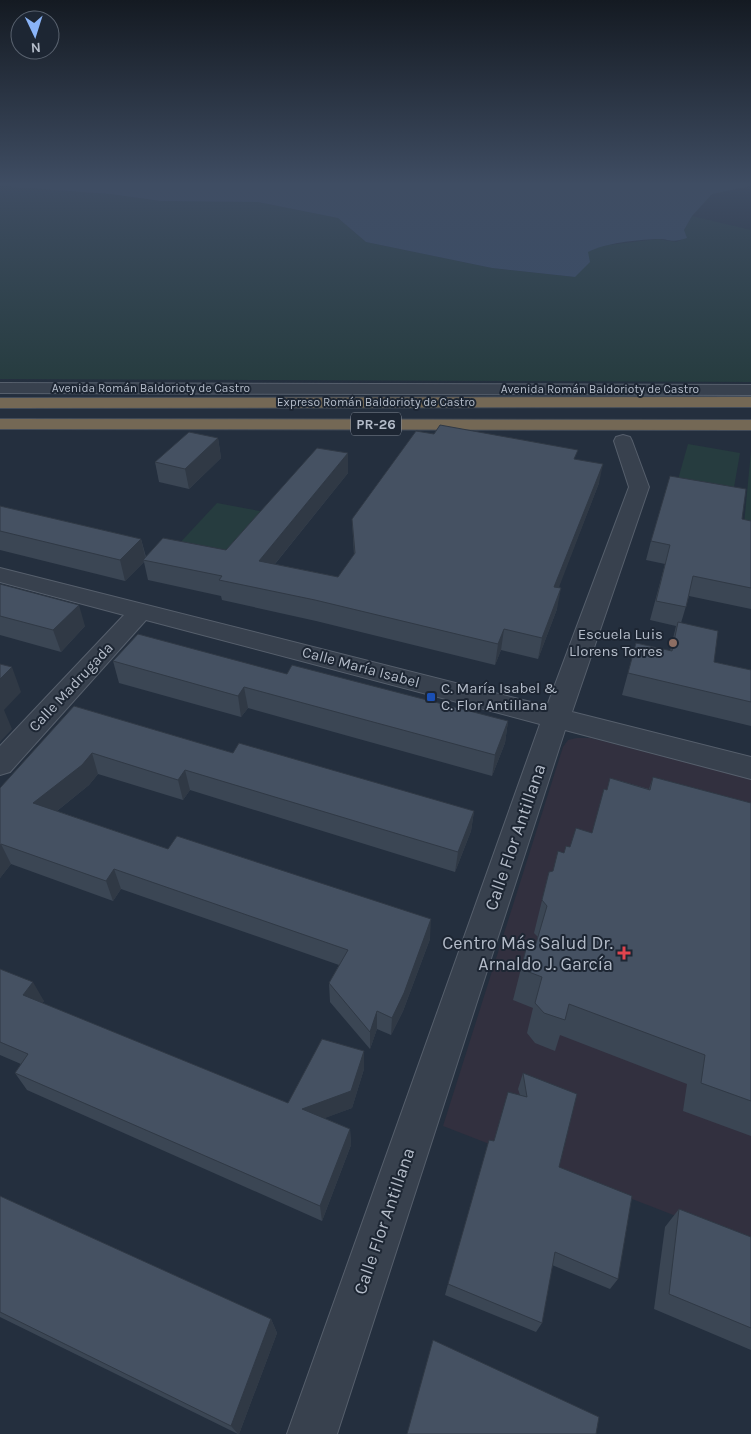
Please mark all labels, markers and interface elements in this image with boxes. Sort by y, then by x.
north arrow [10,10,60,60]
text: N [30,39,41,56]
street label: Avenida Román Baldorioty de Castro [52,381,250,395]
street label: Avenida Román Baldorioty de Castro [501,382,699,396]
street label: Expreso Román Baldorioty de Castro [277,395,475,409]
road number: PR-26 [351,412,401,436]
place label: Escuela Luis Llorens Torres [569,625,663,660]
marker: Escuela Luis Llorens Torres [667,637,679,649]
street label: Calle Madrugada [25,639,117,735]
street label: Calle María Isabel [300,643,422,691]
place label: C. María Isabel & C. Flor Antillana [441,679,558,714]
marker: C. María Isabel & C. Flor Antillana [425,691,437,703]
street label: Calle Flor Antillana [480,761,550,913]
place label: Centro Más Salud Dr. Arnaldo J. García [442,932,613,975]
marker: Centro Más Salud Dr. Arnaldo J. García [617,946,631,960]
street label: Calle Flor Antillana [349,1145,419,1297]

